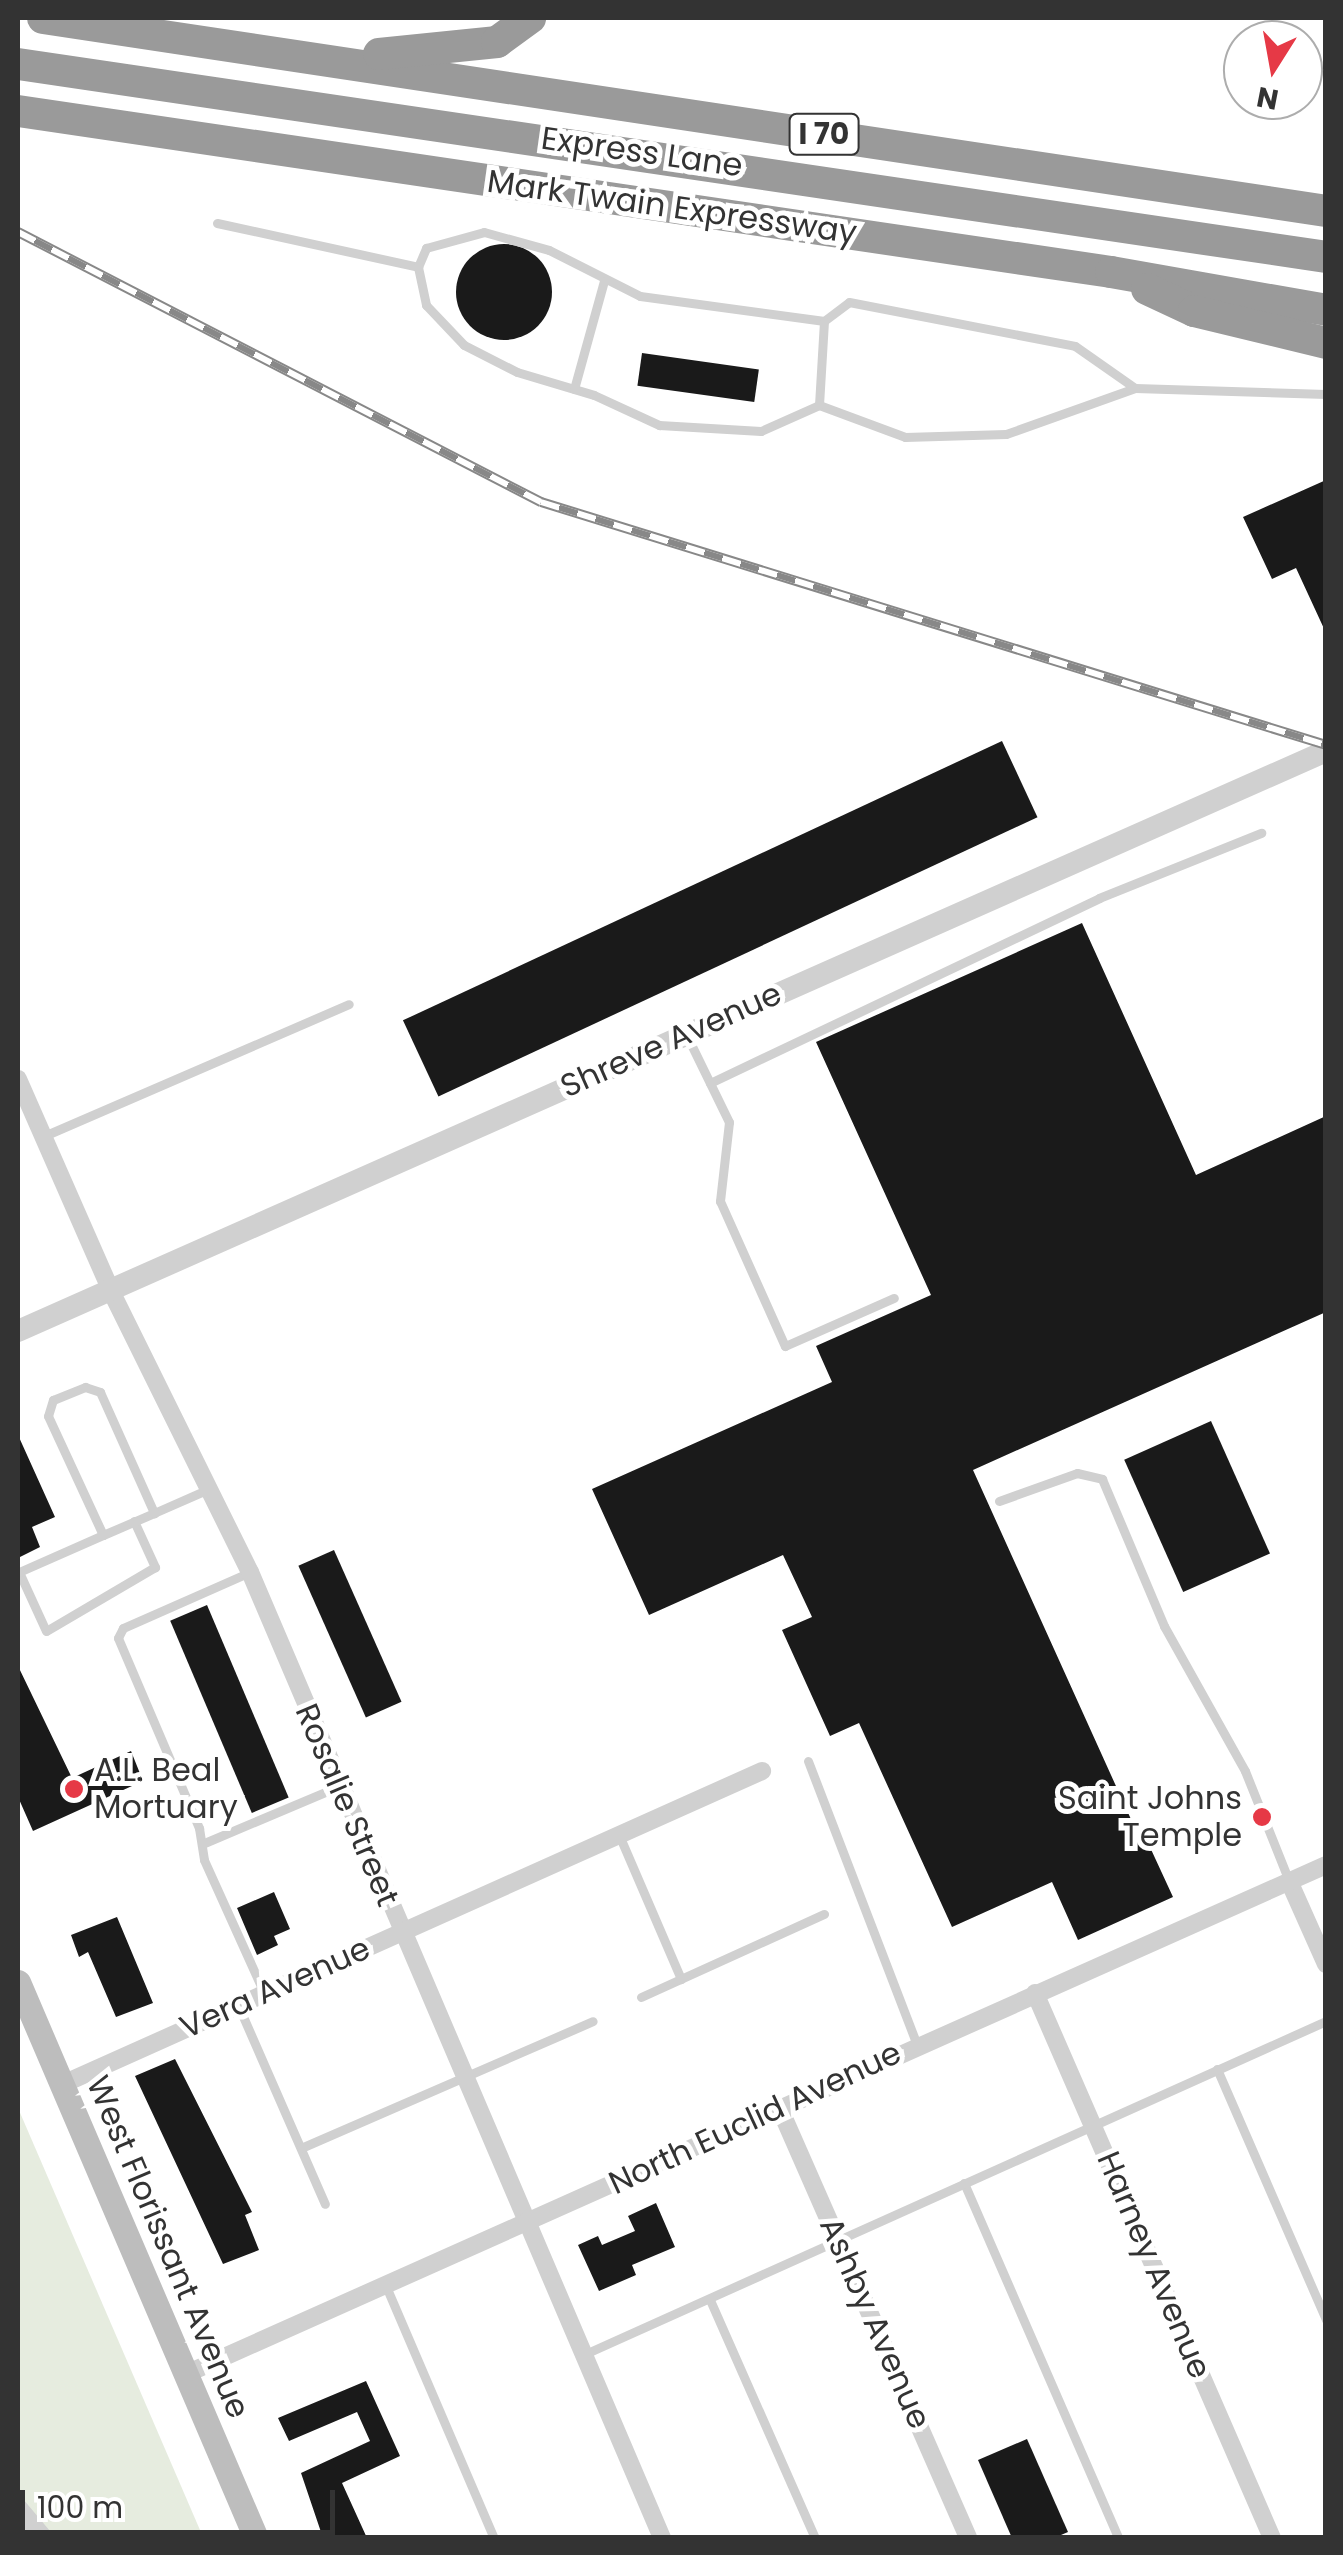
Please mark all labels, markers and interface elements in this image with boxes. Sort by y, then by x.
north arrow [1223,20,1323,120]
text: N [1254,77,1282,119]
road number: I 70 [786,109,862,159]
street label: Express Lane [539,119,745,185]
street label: Mark Twain Expressway [485,162,859,252]
street label: Shreve Avenue [555,974,787,1106]
street label: Rosalie Street [287,1698,407,1912]
place label: A.L. Beal Mortuary [94,1752,238,1827]
marker: A.L. Beal Mortuary [63,1778,85,1800]
place label: Saint Johns Temple [1058,1780,1242,1855]
marker: Saint Johns Temple [1251,1806,1273,1828]
street label: Vera Avenue [174,1929,376,2047]
street label: North Euclid Avenue [603,2033,907,2203]
street label: West Florissant Avenue [78,2070,258,2424]
street label: Harney Avenue [1089,2146,1219,2384]
street label: Ashby Avenue [811,2211,939,2435]
scale bar [25,2470,340,2532]
text: 100 m [37,2486,123,2529]

